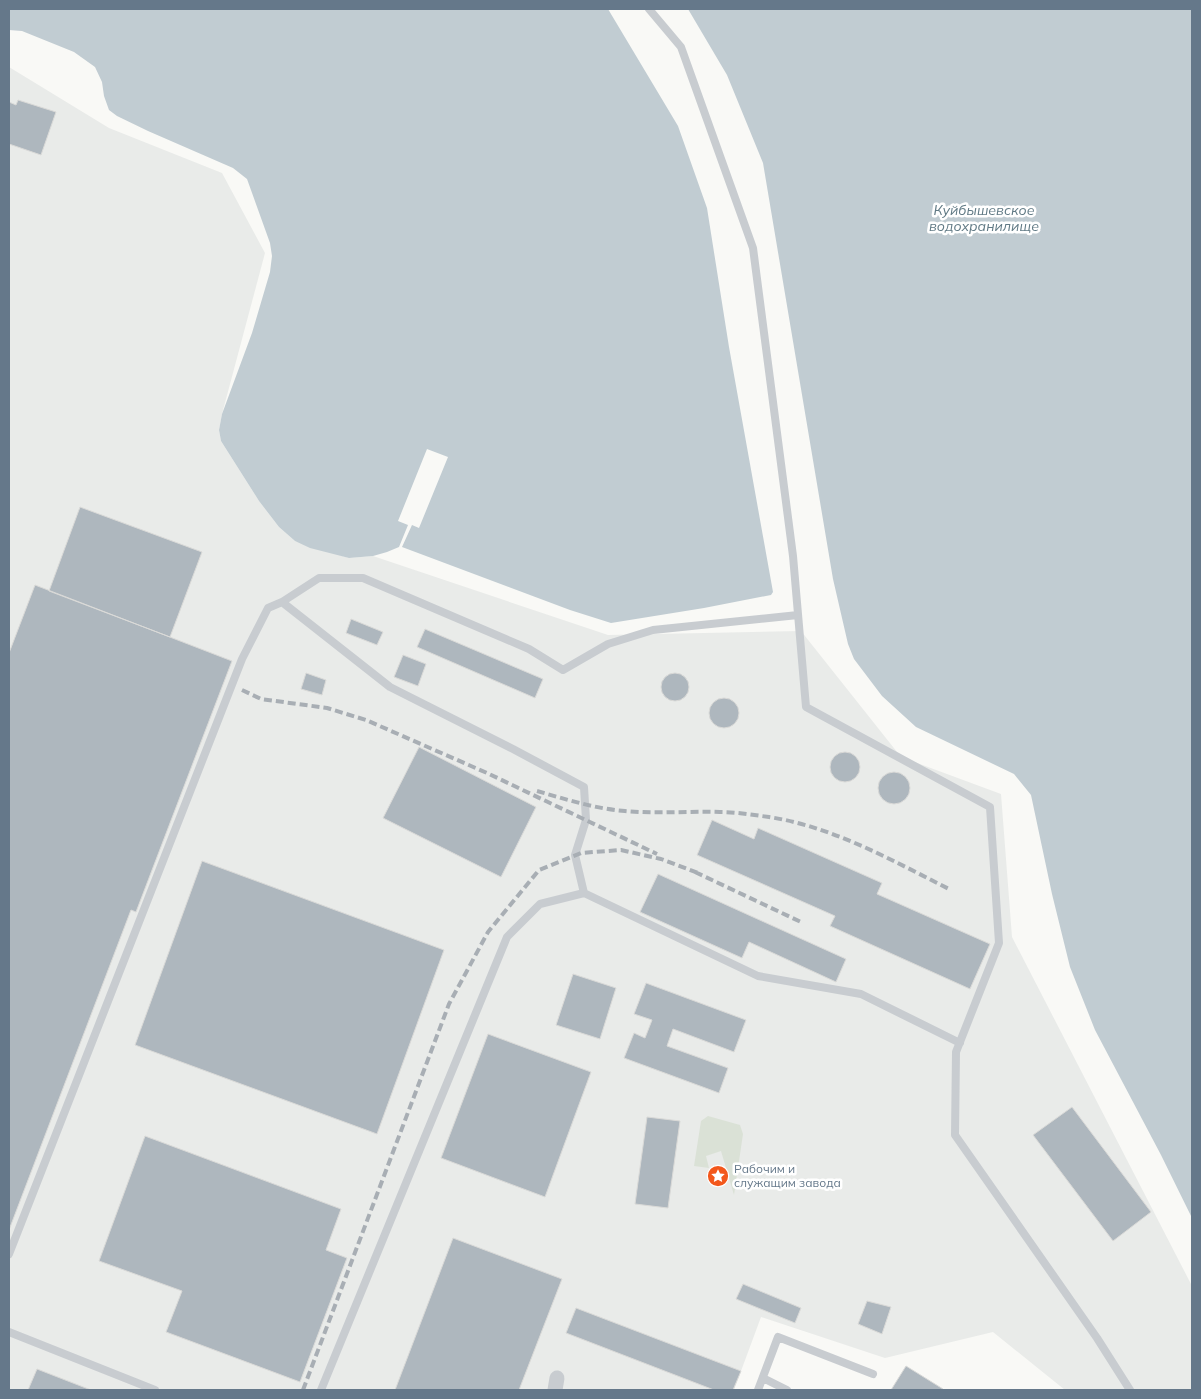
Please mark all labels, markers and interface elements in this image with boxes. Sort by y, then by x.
water label: Куйбышевское водохранилище [929,201,1039,235]
place label: Рабочим и служащим завода [734,1161,841,1190]
place icon: Рабочим и служащим завода [706,1164,730,1188]

